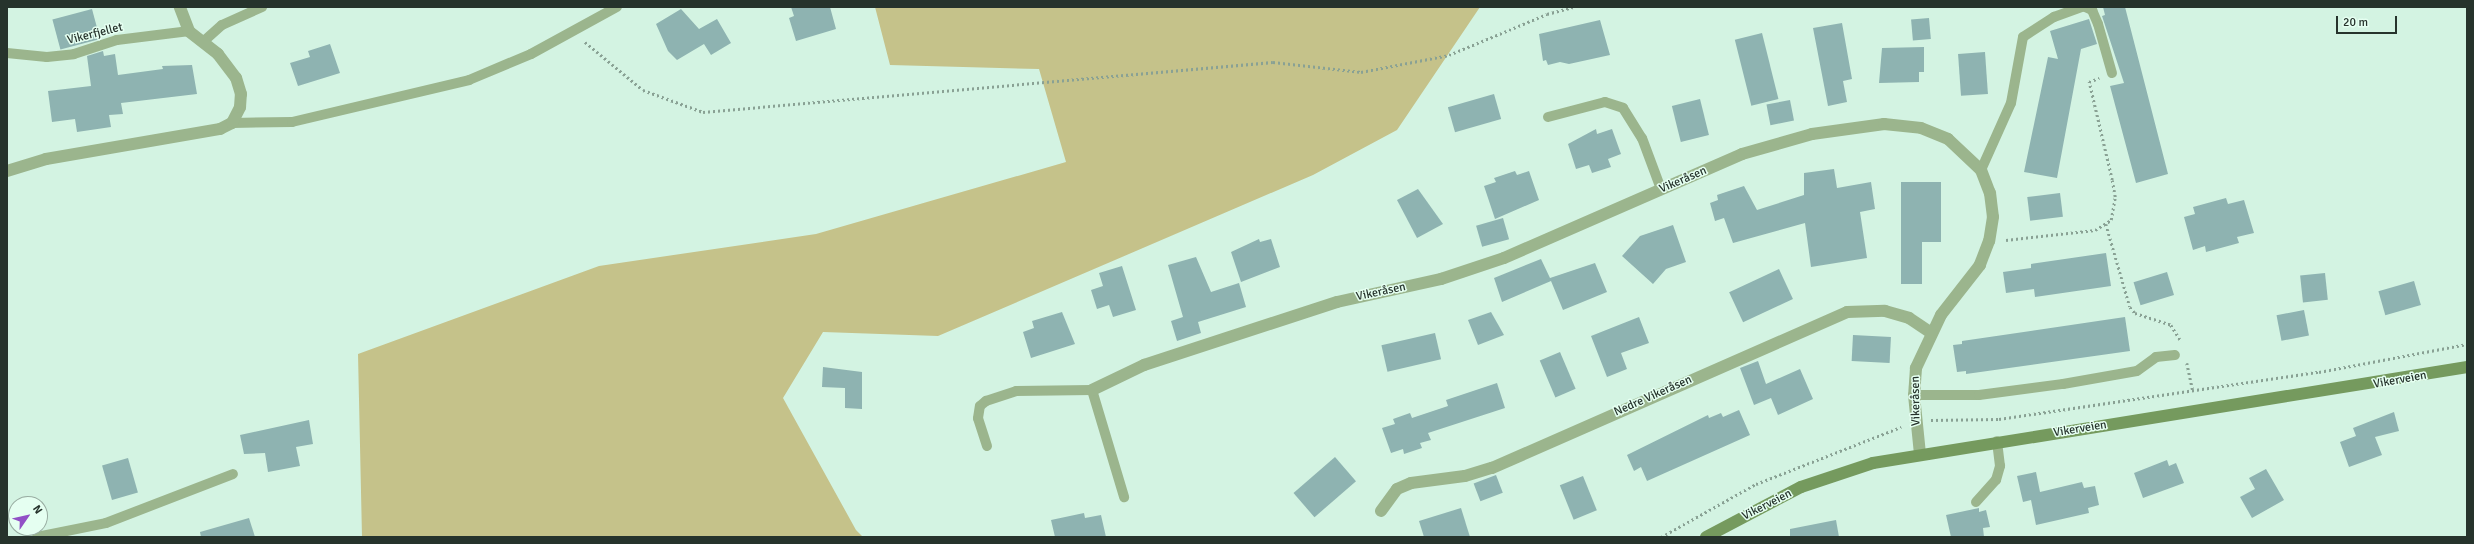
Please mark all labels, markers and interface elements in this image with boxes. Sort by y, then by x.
scale bar [2338,8,2399,34]
text: 20 m [2343,15,2368,30]
street label: Vikerfjellet [66,20,124,48]
street label: Vikeråsen [1657,164,1709,196]
street label: Vikeråsen [1355,280,1407,304]
street label: Vikerveien [2372,368,2428,392]
street label: Nedre Vikeråsen [1612,372,1694,420]
street label: Vikeråsen [1908,376,1924,426]
street label: Vikerveien [2052,418,2108,440]
street label: Vikerveien [1740,486,1794,524]
north arrow [8,496,48,536]
text: N [30,503,45,516]

